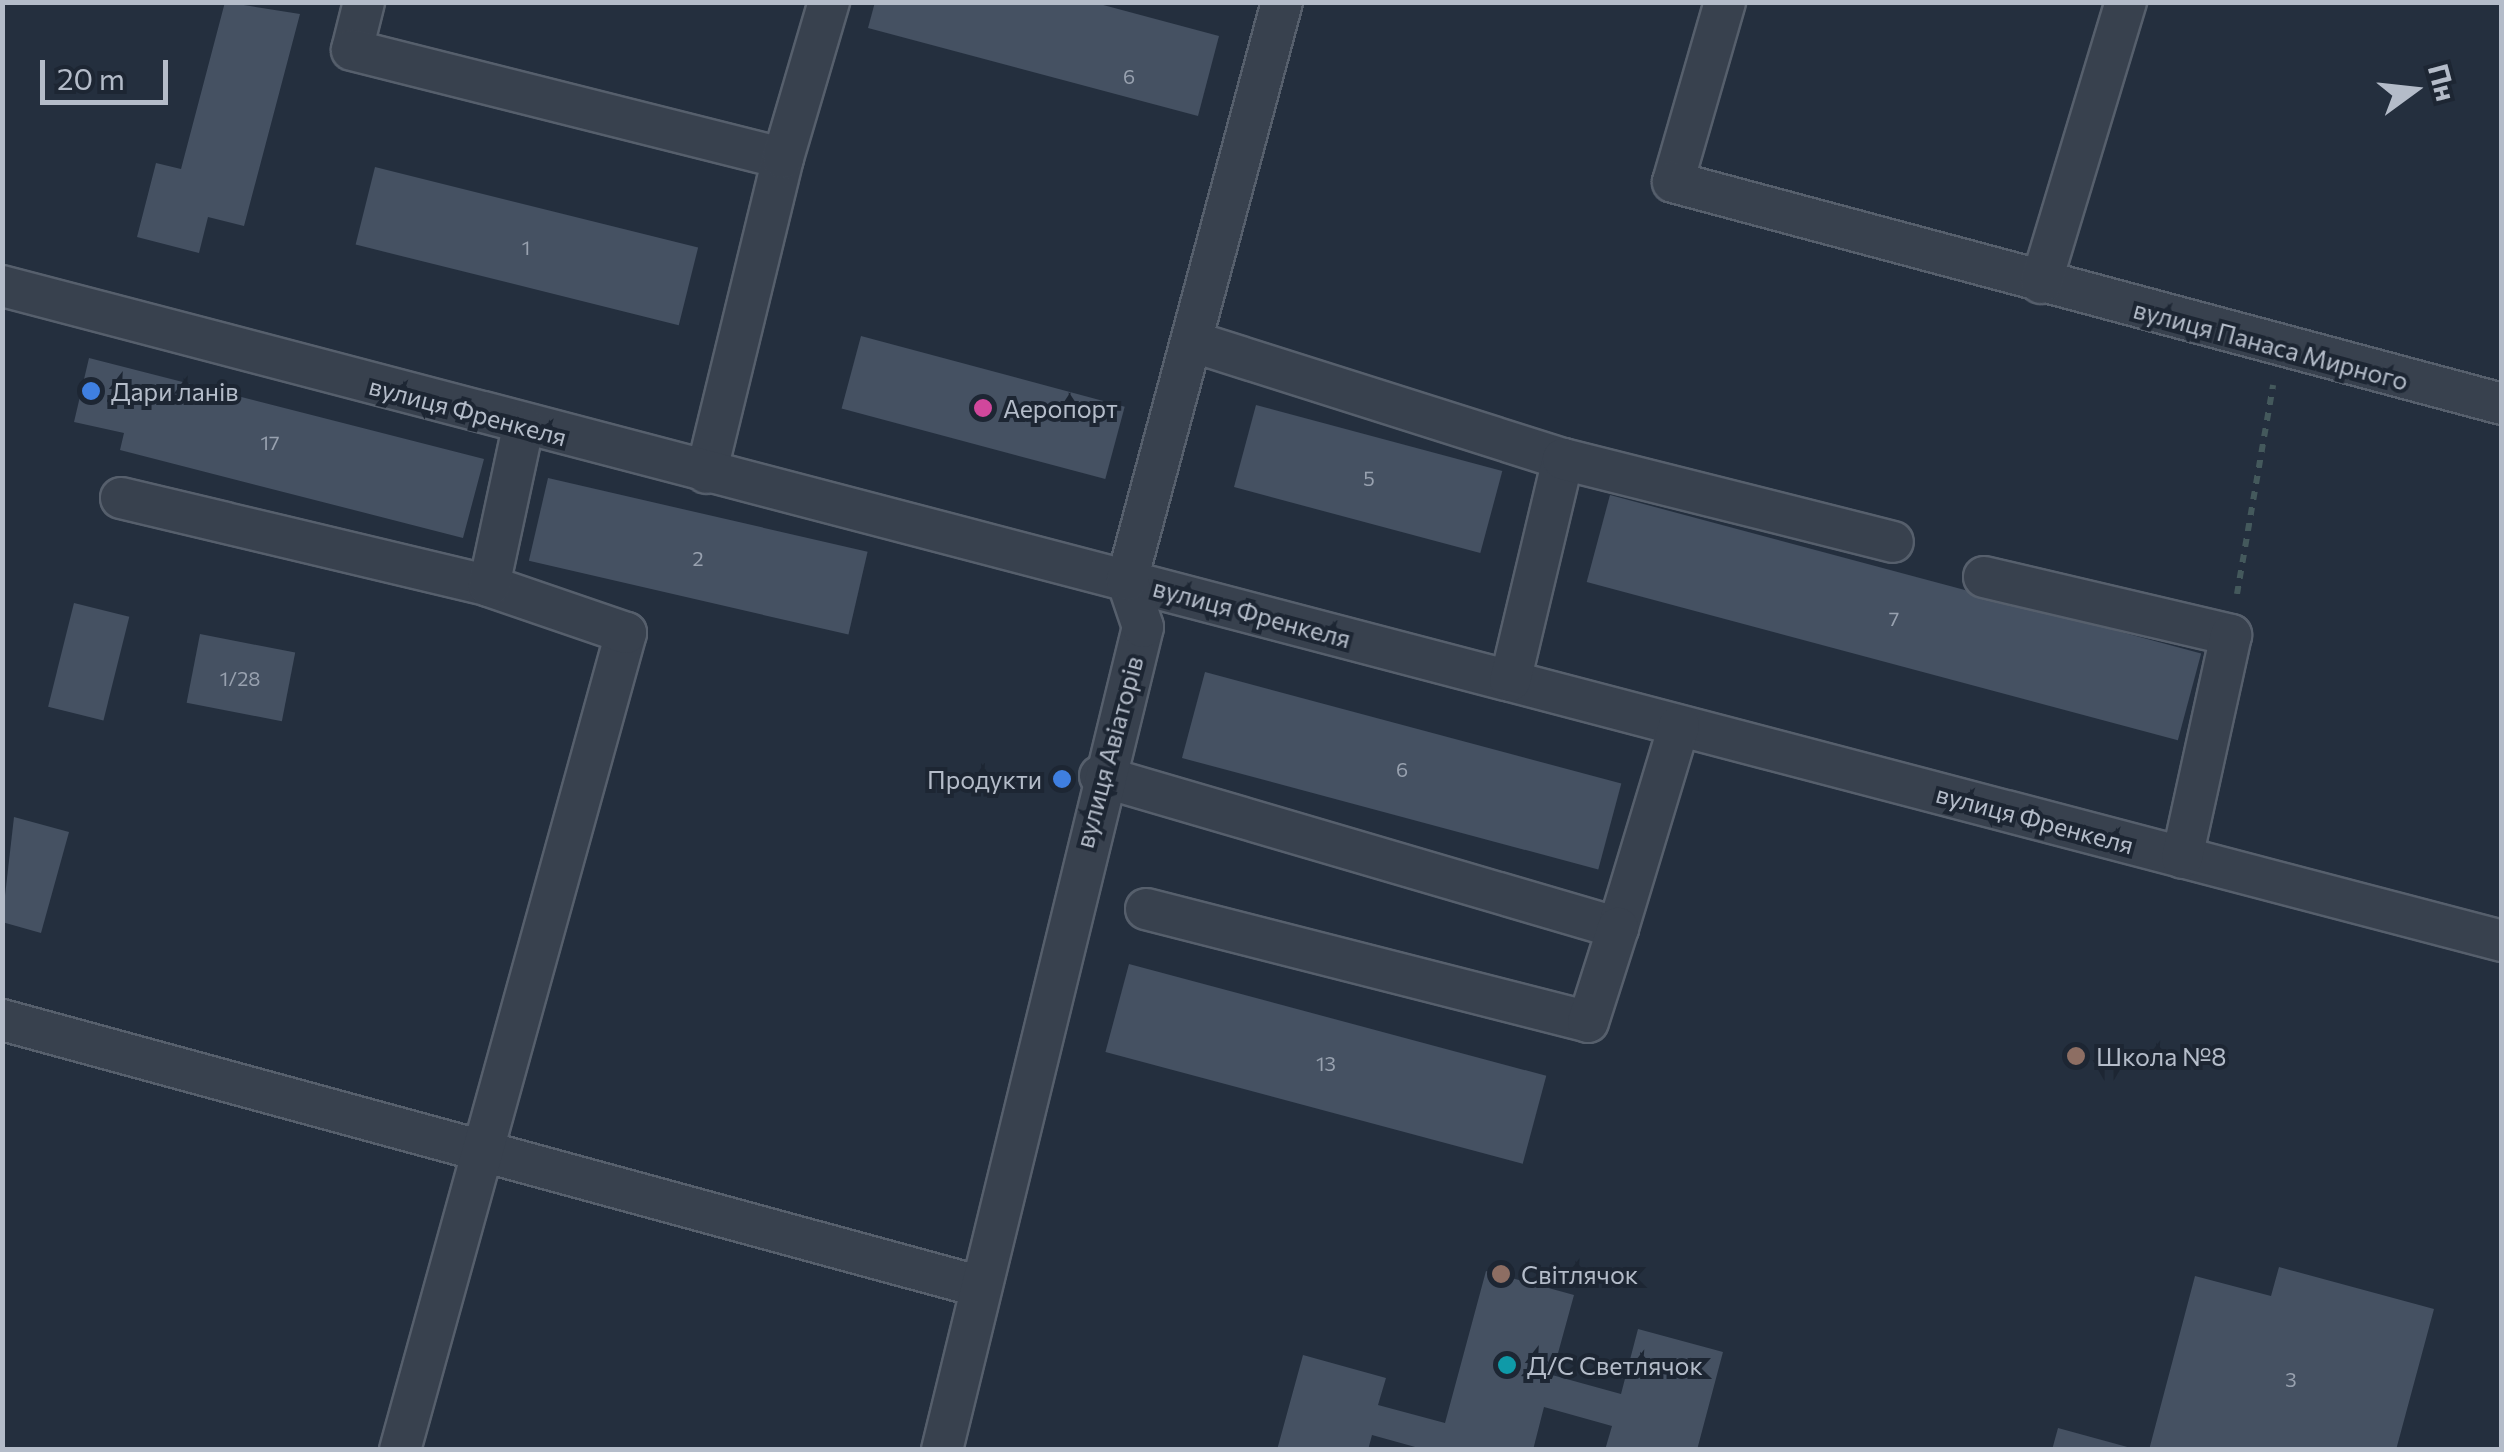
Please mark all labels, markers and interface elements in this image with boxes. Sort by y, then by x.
scale bar [45,40,172,102]
north arrow [2364,40,2464,140]
text: 20 m [57,59,125,96]
text: Пн [2422,60,2464,105]
house number: 6 [1123,64,1135,88]
house number: 1 [522,235,530,259]
street label: вулиця Панаса Мирного [2130,294,2412,396]
street label: вулиця Френкеля [366,370,570,452]
place label: Дари ланів [111,376,239,406]
marker: Дари ланів [80,380,102,402]
place label: Аеропорт [1003,393,1118,423]
marker: Аеропорт [972,397,994,419]
house number: 17 [260,430,280,454]
house number: 5 [1363,466,1375,490]
house number: 2 [692,546,704,570]
street label: вулиця Френкеля [1150,572,1354,654]
house number: 7 [1889,606,1899,630]
street label: вулиця Авіаторів [1069,653,1149,851]
house number: 1/28 [220,666,260,690]
house number: 6 [1396,757,1408,781]
place label: Продукти [927,764,1042,794]
marker: Продукти [1051,768,1073,790]
street label: вулиця Френкеля [1933,778,2137,860]
place label: Школа №8 [2096,1041,2226,1071]
marker: Школа №8 [2065,1045,2087,1067]
house number: 13 [1316,1051,1336,1075]
place label: Світлячок [1521,1259,1638,1289]
marker: Світлячок [1490,1263,1512,1285]
place label: Д/С Светлячок [1527,1350,1703,1380]
marker: Д/С Светлячок [1496,1354,1518,1376]
house number: 3 [2285,1367,2297,1391]

